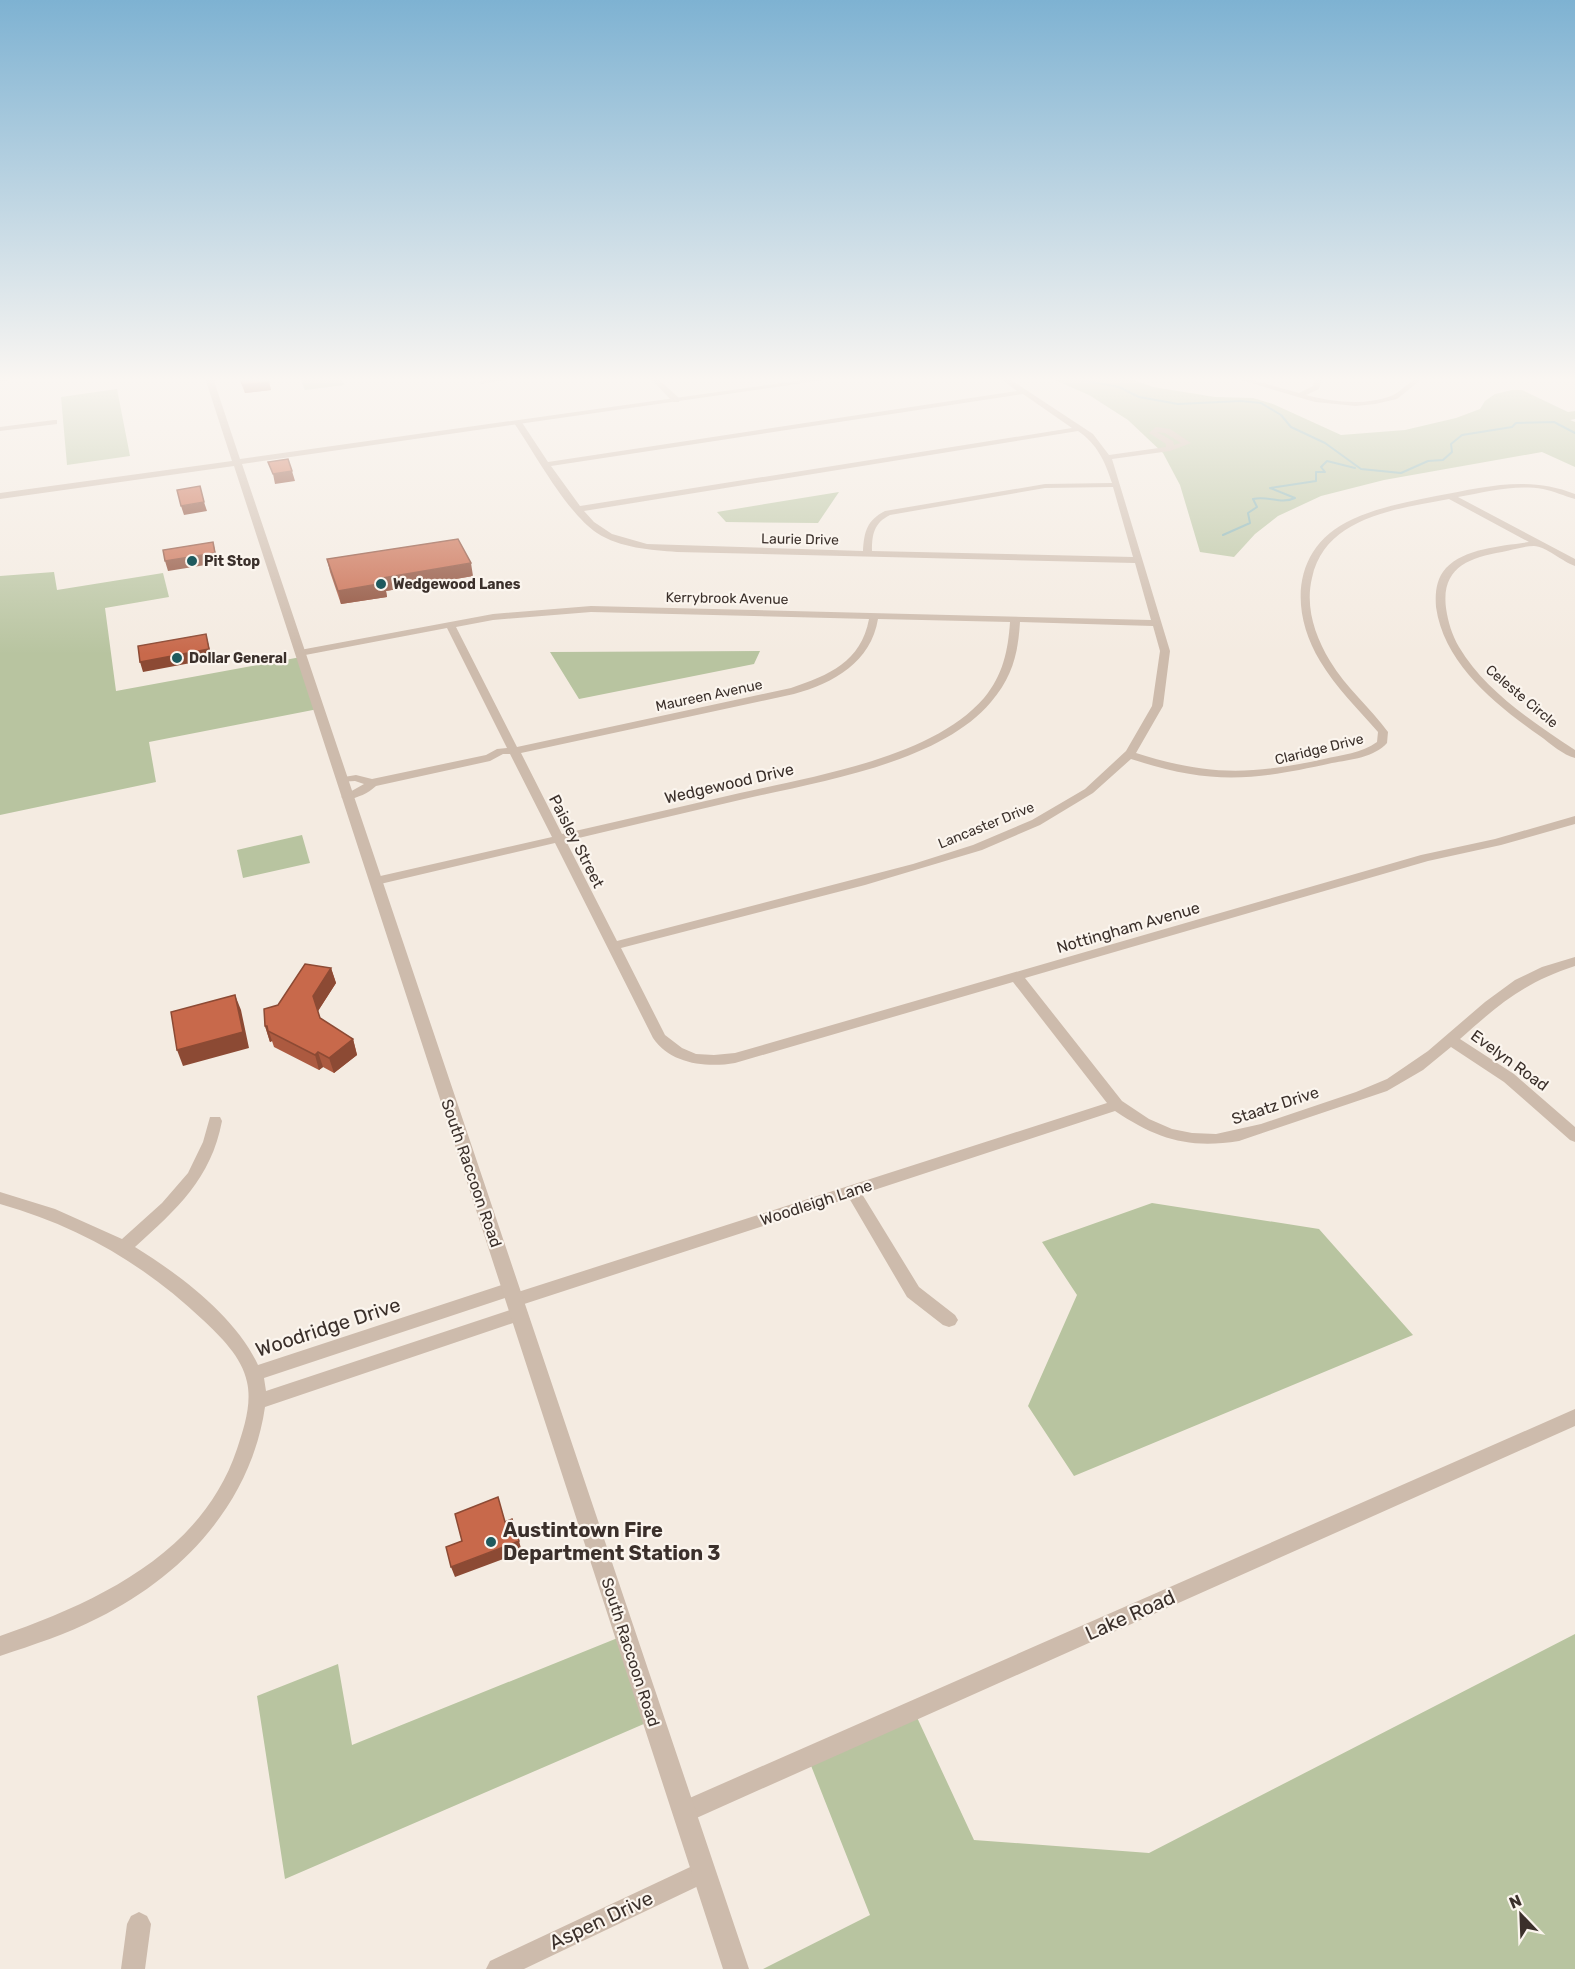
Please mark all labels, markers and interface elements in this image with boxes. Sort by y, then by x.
street label: Laurie Drive [761,530,839,549]
place label: Pit Stop [204,553,260,570]
marker: Pit Stop [185,554,199,568]
place label: Wedgewood Lanes [393,576,521,593]
marker: Wedgewood Lanes [374,577,388,591]
street label: Kerrybrook Avenue [665,589,789,608]
place label: Dollar General [189,650,287,667]
marker: Dollar General [170,651,184,665]
street label: Celeste Circle [1482,661,1561,732]
street label: Maureen Avenue [654,676,764,715]
street label: Claridge Drive [1273,730,1365,769]
street label: Wedgewood Drive [663,759,796,808]
street label: Paisley Street [545,791,608,891]
street label: Lancaster Drive [936,798,1037,852]
street label: Nottingham Avenue [1054,898,1202,957]
street label: Evelyn Road [1467,1026,1552,1095]
street label: Staatz Drive [1229,1082,1321,1129]
street label: South Raccoon Road [437,1097,506,1250]
street label: Woodleigh Lane [758,1175,875,1230]
street label: Woodridge Drive [252,1292,404,1362]
place label: Austintown Fire Department Station 3 [503,1518,720,1565]
marker: Austintown Fire Department Station 3 [484,1535,498,1549]
street label: South Raccoon Road [597,1575,664,1729]
street label: Lake Road [1081,1585,1179,1645]
street label: Aspen Drive [545,1885,657,1955]
north arrow [1491,1885,1551,1945]
text: N [1506,1891,1524,1913]

